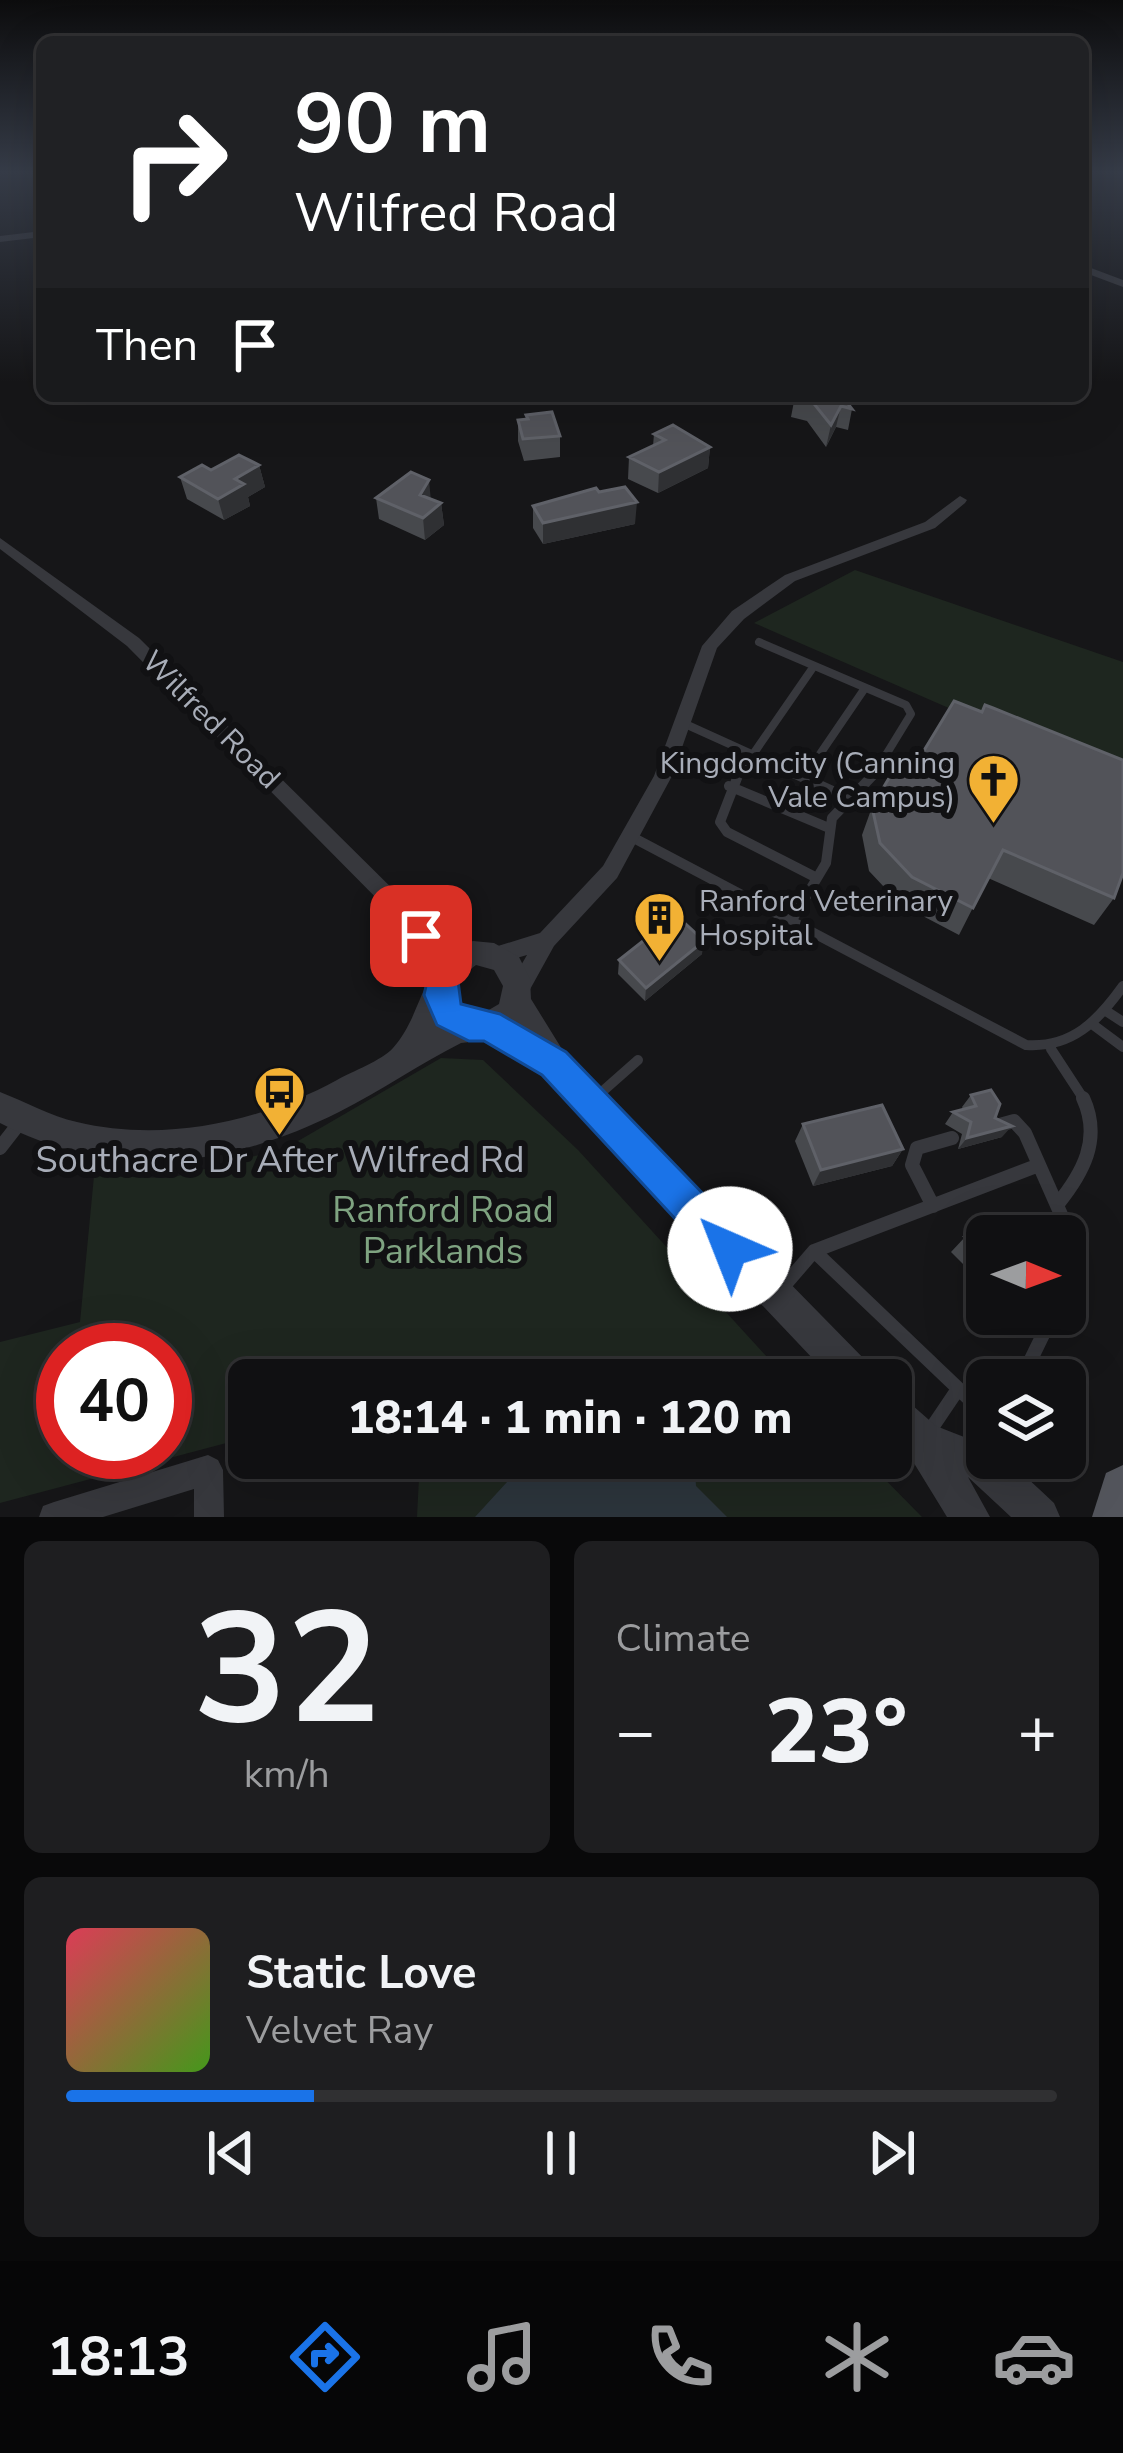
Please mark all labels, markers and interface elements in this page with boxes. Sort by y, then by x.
text: 90 m [294,67,491,182]
icon: right [96,84,252,240]
text: Wilfred Road [294,176,618,250]
icon: arrive [222,312,288,378]
text: Then [96,315,198,376]
street label: Wilfred Road [133,642,289,798]
place label: Kingdomcity (Canning Vale Campus) [660,743,955,818]
church icon: Kingdomcity (Canning Vale Campus) [966,752,1022,826]
place label: Ranford Veterinary Hospital [699,881,953,956]
pin [370,885,472,987]
building icon: Ranford Veterinary Hospital [632,890,688,964]
icon: arrive [388,903,454,969]
bus stop icon: Southacre Dr After Wilfred Rd [252,1064,308,1138]
place label: Southacre Dr After Wilfred Rd [36,1136,524,1185]
park label: Ranford Road Parklands [332,1186,554,1276]
position arrow [667,1186,793,1312]
north arrow [966,1215,1086,1335]
map controls [966,1215,1086,1479]
speed limit sign: 40 [36,1323,192,1479]
button: layers [966,1359,1086,1479]
text: 18:14 · 1 min · 120 m [347,1388,793,1449]
text: 32 [193,1563,380,1776]
text: Climate [616,1612,751,1665]
text: 23° [765,1671,908,1794]
text: − [616,1687,655,1777]
text: + [1017,1687,1057,1777]
text: km/h [244,1748,330,1801]
text: Static Love [246,1943,476,2004]
text: Velvet Ray [246,2004,433,2057]
icon: previous [198,2120,264,2186]
icon: pause [528,2120,594,2186]
icon: next [859,2120,925,2186]
icon: directions [283,2315,367,2399]
icon: music [460,2315,544,2399]
icon: phone [638,2315,722,2399]
icon: climate [815,2315,899,2399]
icon: car [992,2315,1076,2399]
text: 18:13 [47,2320,190,2394]

